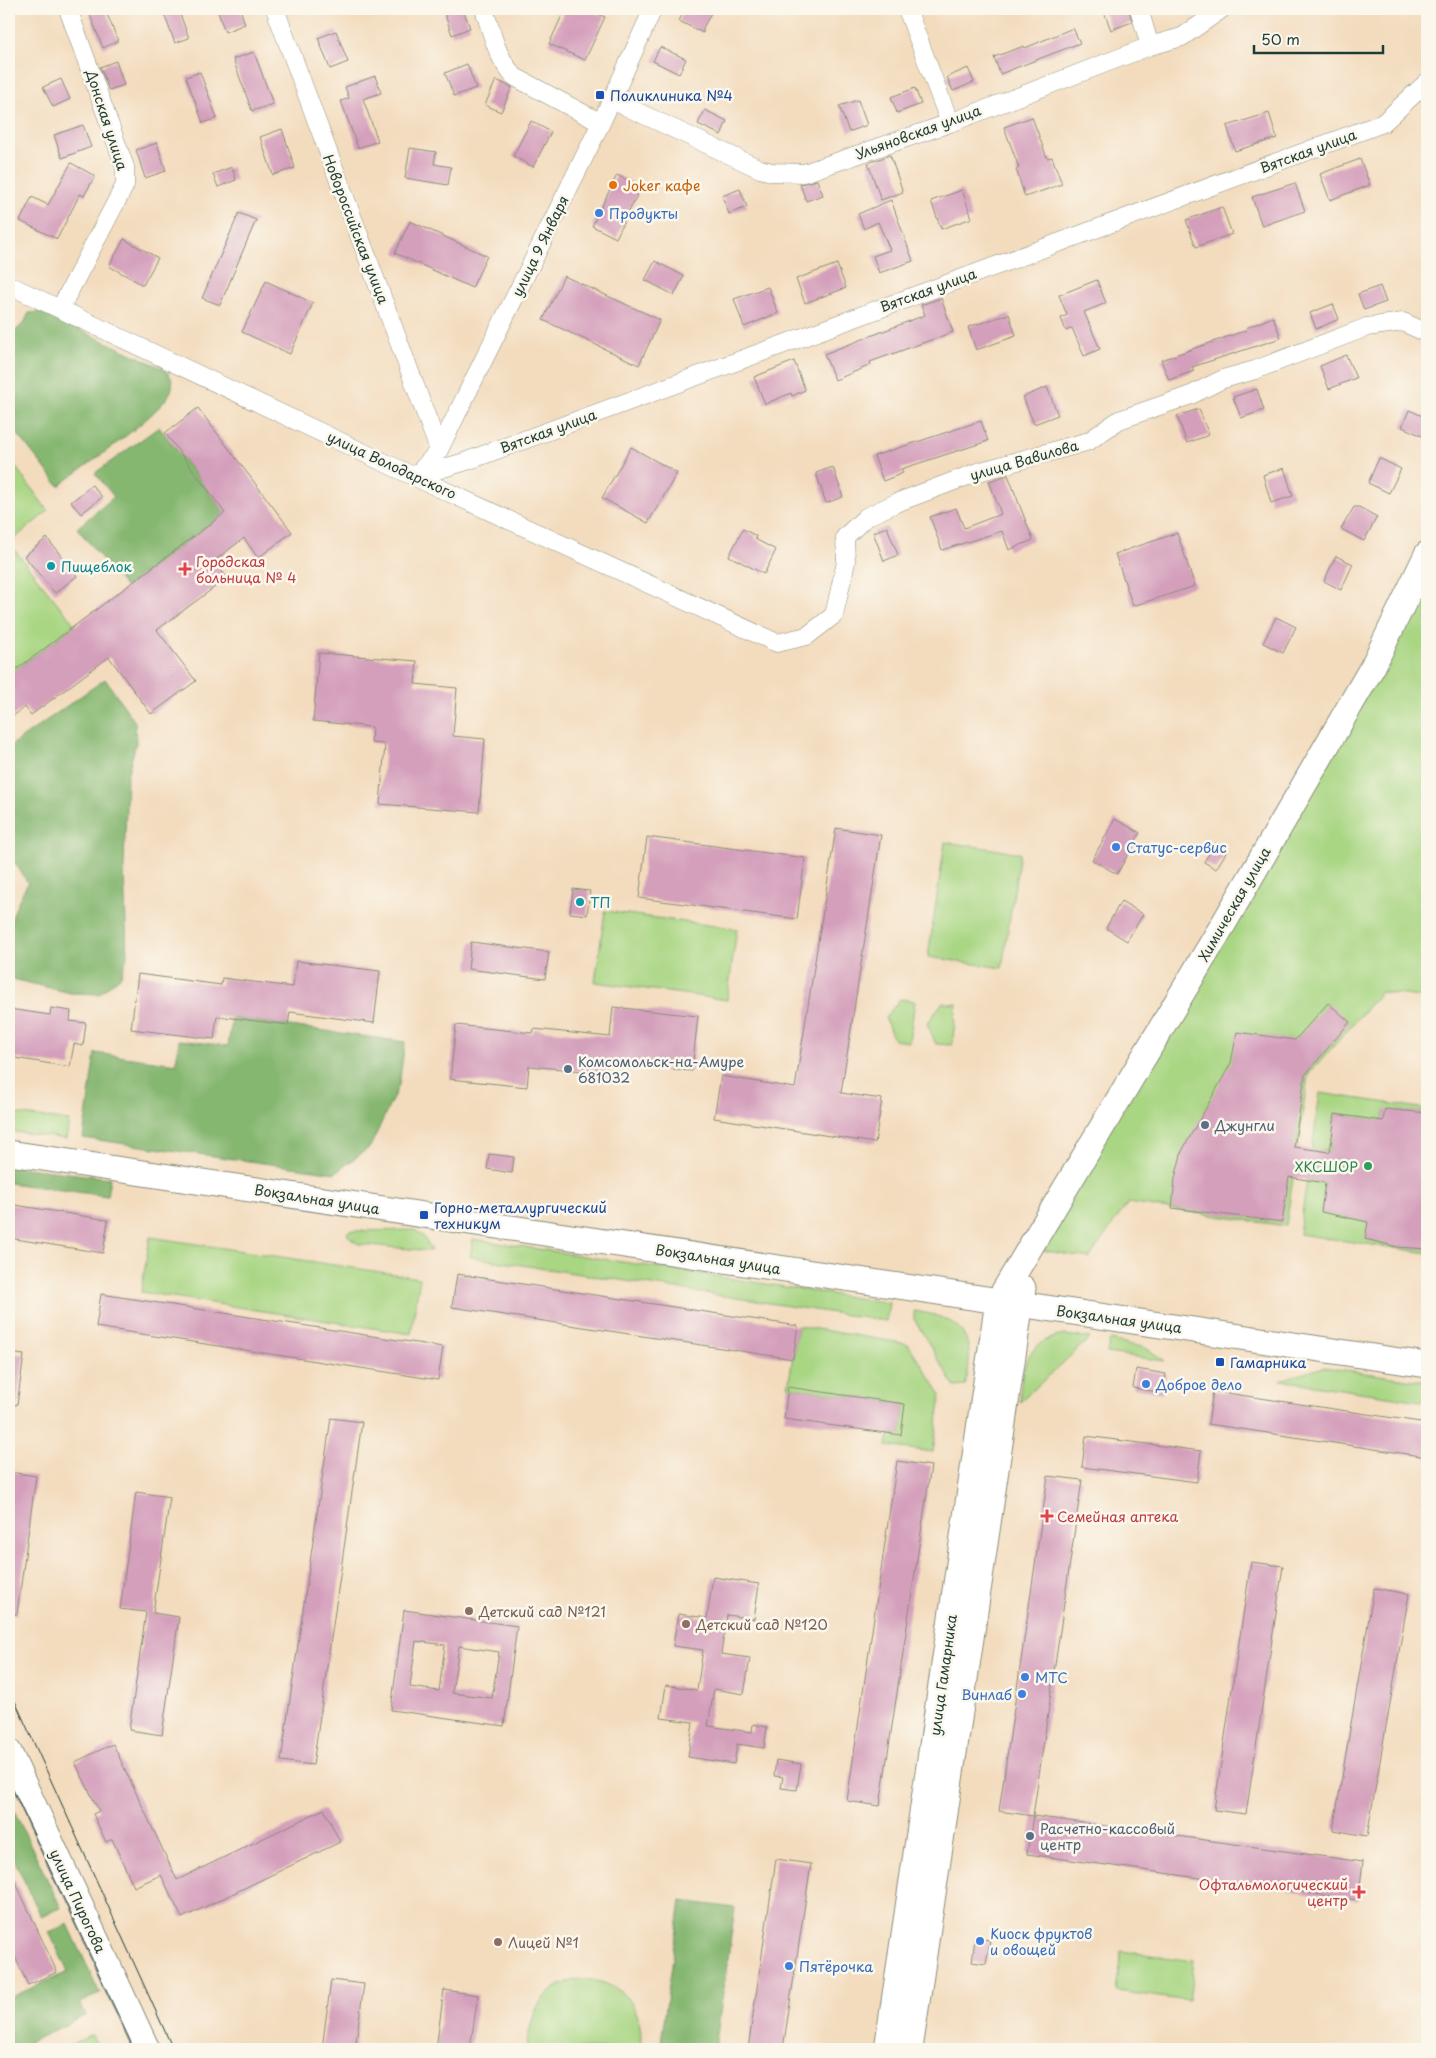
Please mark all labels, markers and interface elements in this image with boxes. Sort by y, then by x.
scale bar [1254,22,1382,54]
text: 50 m [1261,27,1300,50]
street label: Донская улица [81,66,133,173]
place label: Поликлиника №4 [610,85,733,106]
marker: Поликлиника №4 [594,89,606,101]
street label: Ульяновская улица [852,99,984,165]
street label: Вятская улица [1257,124,1359,178]
street label: Новороссийская улица [318,151,394,307]
place label: Joker кафе [623,175,700,196]
marker: Joker кафе [607,179,619,191]
street label: улица 9 Января [506,192,574,300]
place label: Продукты [609,203,678,224]
marker: Продукты [593,207,605,219]
street label: Вятская улица [877,263,979,317]
street label: Вятская улица [497,404,599,458]
street label: улица Володарского [324,426,460,504]
street label: улица Вавилова [967,434,1081,486]
place label: Городская больница № 4 [196,551,296,588]
place label: Пищеблок [61,556,133,577]
marker: Пищеблок [45,560,57,572]
marker: Городская больница № 4 [178,562,192,576]
place label: Статус-сервис [1126,837,1227,858]
marker: Статус-сервис [1110,841,1122,853]
street label: Химическая улица [1193,843,1275,965]
place label: ТП [590,892,611,913]
marker: ТП [574,896,586,908]
place label: Комсомольск-на-Амуре 681032 [578,1051,744,1088]
marker: Комсомольск-на-Амуре 681032 [562,1063,574,1075]
place label: Джунгли [1214,1115,1275,1136]
marker: Джунгли [1199,1119,1211,1131]
place label: ХКСШОР [1295,1156,1358,1177]
marker: ХКСШОР [1362,1160,1374,1172]
street label: Вокзальная улица [253,1179,381,1219]
place label: Горно-металлургический техникум [434,1197,607,1234]
marker: Горно-металлургический техникум [418,1209,430,1221]
street label: Вокзальная улица [654,1239,782,1279]
street label: Вокзальная улица [1055,1300,1183,1338]
place label: Гамарника [1230,1352,1306,1373]
marker: Гамарника [1214,1356,1226,1368]
place label: Доброе дело [1155,1374,1242,1395]
marker: Доброе дело [1140,1378,1152,1390]
place label: Семейная аптека [1057,1506,1178,1527]
marker: Семейная аптека [1041,1510,1053,1522]
place label: Детский сад №121 [478,1601,606,1622]
marker: Детский сад №121 [463,1605,475,1617]
street label: улица Гамарника [924,1613,962,1737]
place label: Детский сад №120 [695,1614,828,1635]
marker: Детский сад №120 [680,1618,692,1630]
place label: МТС [1035,1667,1068,1688]
marker: МТС [1019,1671,1031,1683]
place label: Винлаб [961,1684,1012,1705]
marker: Винлаб [1016,1688,1028,1700]
place label: Расчетно-кассовый центр [1040,1818,1175,1855]
marker: Расчетно-кассовый центр [1024,1830,1036,1842]
street label: улица Пирогова [45,1846,111,1957]
place label: Офтальмологический центр [1199,1874,1348,1911]
marker: Офтальмологический центр [1352,1885,1366,1899]
place label: Киоск фруктов и овощей [990,1923,1092,1960]
place label: Лицей №1 [508,1932,579,1953]
marker: Киоск фруктов и овощей [974,1935,986,1947]
marker: Лицей №1 [492,1936,504,1948]
place label: Пятёрочка [799,1956,873,1977]
marker: Пятёрочка [783,1960,795,1972]

